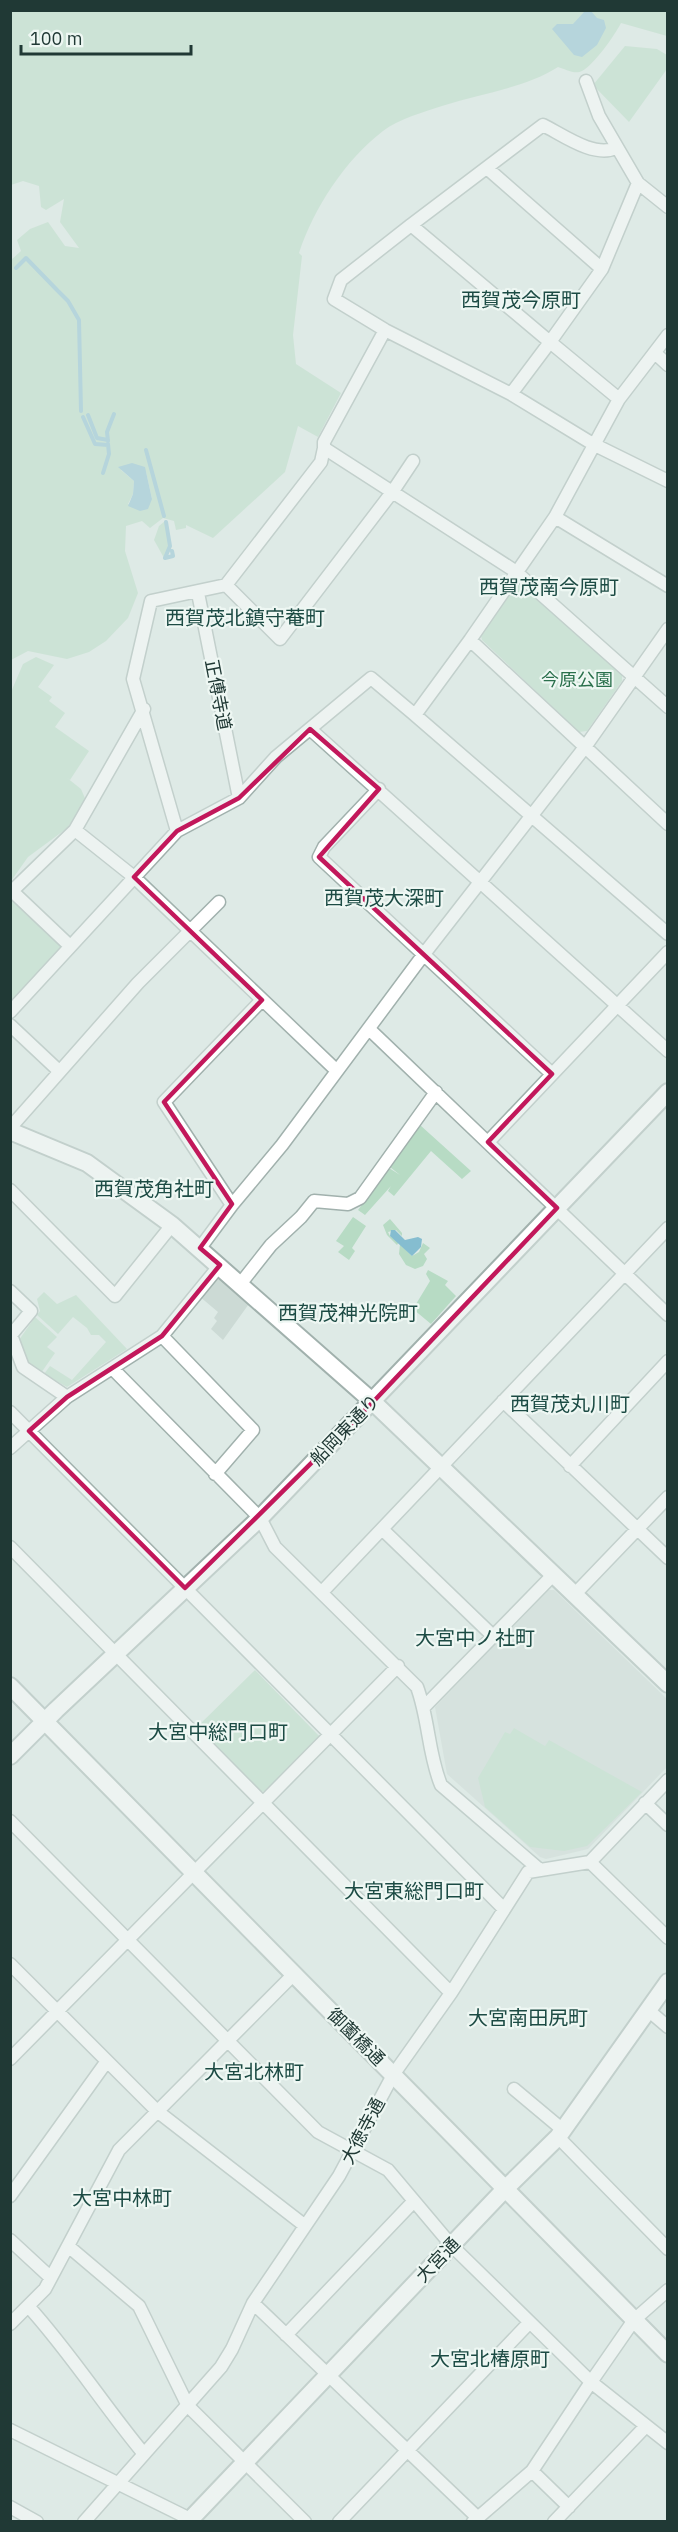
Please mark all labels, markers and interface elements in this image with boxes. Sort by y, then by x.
scale bar [21,18,190,56]
text: 100 m [30,27,82,50]
district label: 西賀茂今原町 [461,286,581,313]
district label: 西賀茂南今原町 [479,573,619,600]
district label: 西賀茂北鎮守菴町 [165,604,325,631]
street label: 正傅寺道 [200,657,237,732]
park label: 今原公園 [541,668,613,691]
district label: 西賀茂大深町 [324,884,444,911]
district label: 西賀茂角社町 [94,1175,214,1202]
district label: 西賀茂神光院町 [278,1299,418,1326]
street label: 船岡東通り [305,1389,384,1470]
district label: 西賀茂丸川町 [510,1390,630,1417]
district label: 大宮中ノ社町 [415,1624,535,1651]
district label: 大宮中総門口町 [148,1718,288,1745]
district label: 大宮東総門口町 [344,1877,484,1904]
street label: 御薗橋通 [323,2003,390,2070]
district label: 大宮南田尻町 [468,2004,588,2031]
district label: 大宮北林町 [204,2058,304,2085]
street label: 大徳寺通 [336,2094,390,2168]
district label: 大宮中林町 [72,2184,172,2211]
street label: 大宮通 [411,2232,465,2287]
district label: 大宮北椿原町 [430,2345,550,2372]

